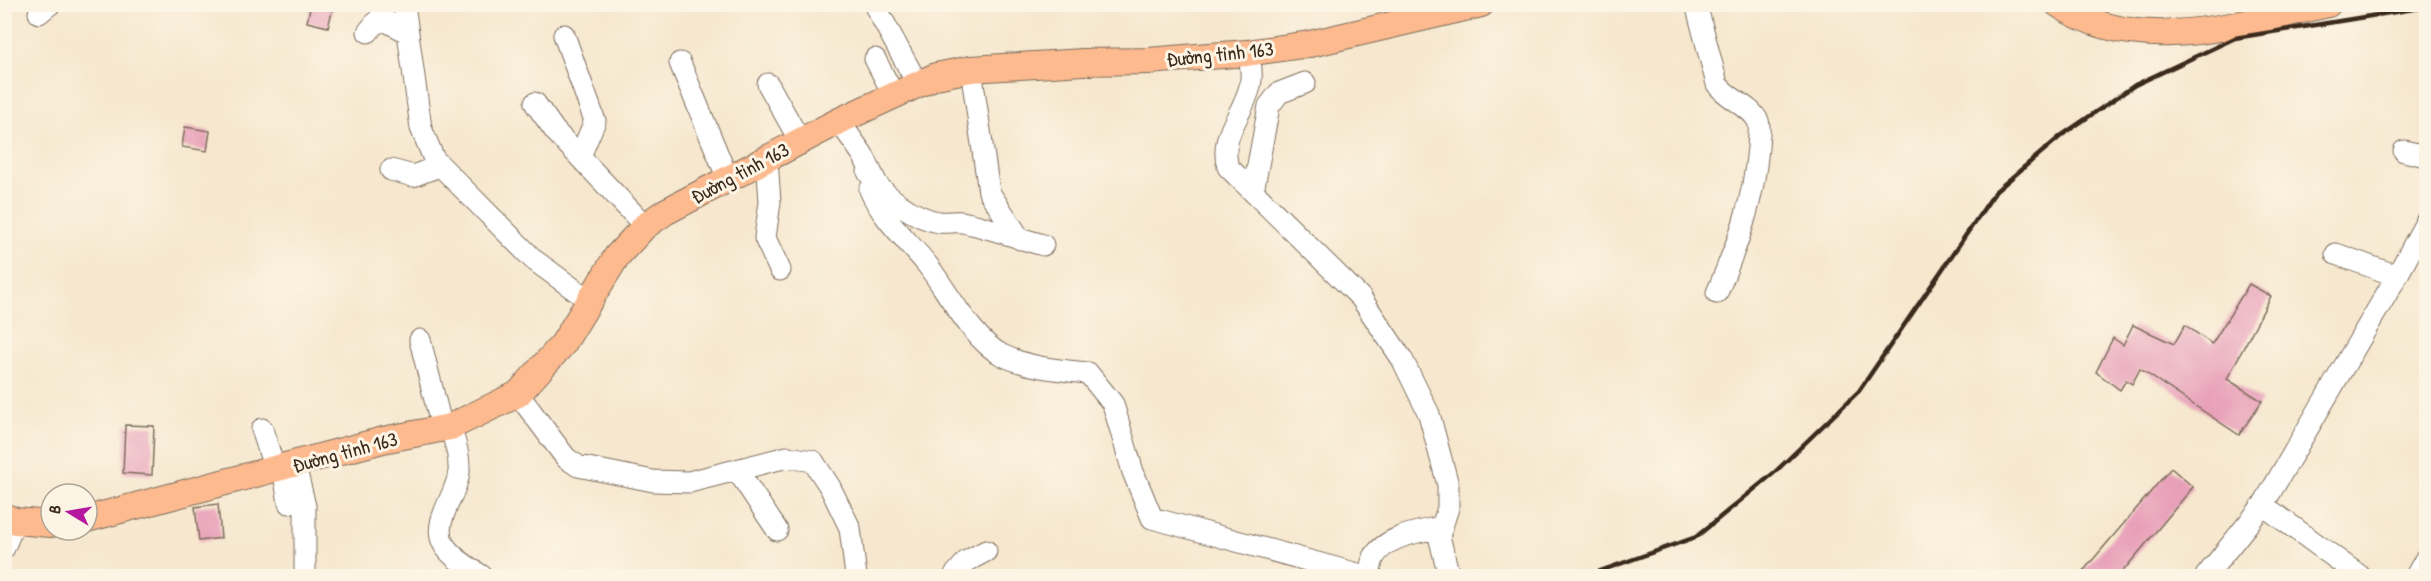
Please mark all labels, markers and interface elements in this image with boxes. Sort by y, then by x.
street label: Đường tỉnh 163 [1165,34,1275,73]
street label: Đường tỉnh 163 [686,135,793,210]
street label: Đường tỉnh 163 [290,425,400,478]
north arrow [39,482,99,542]
text: B [43,503,66,515]

